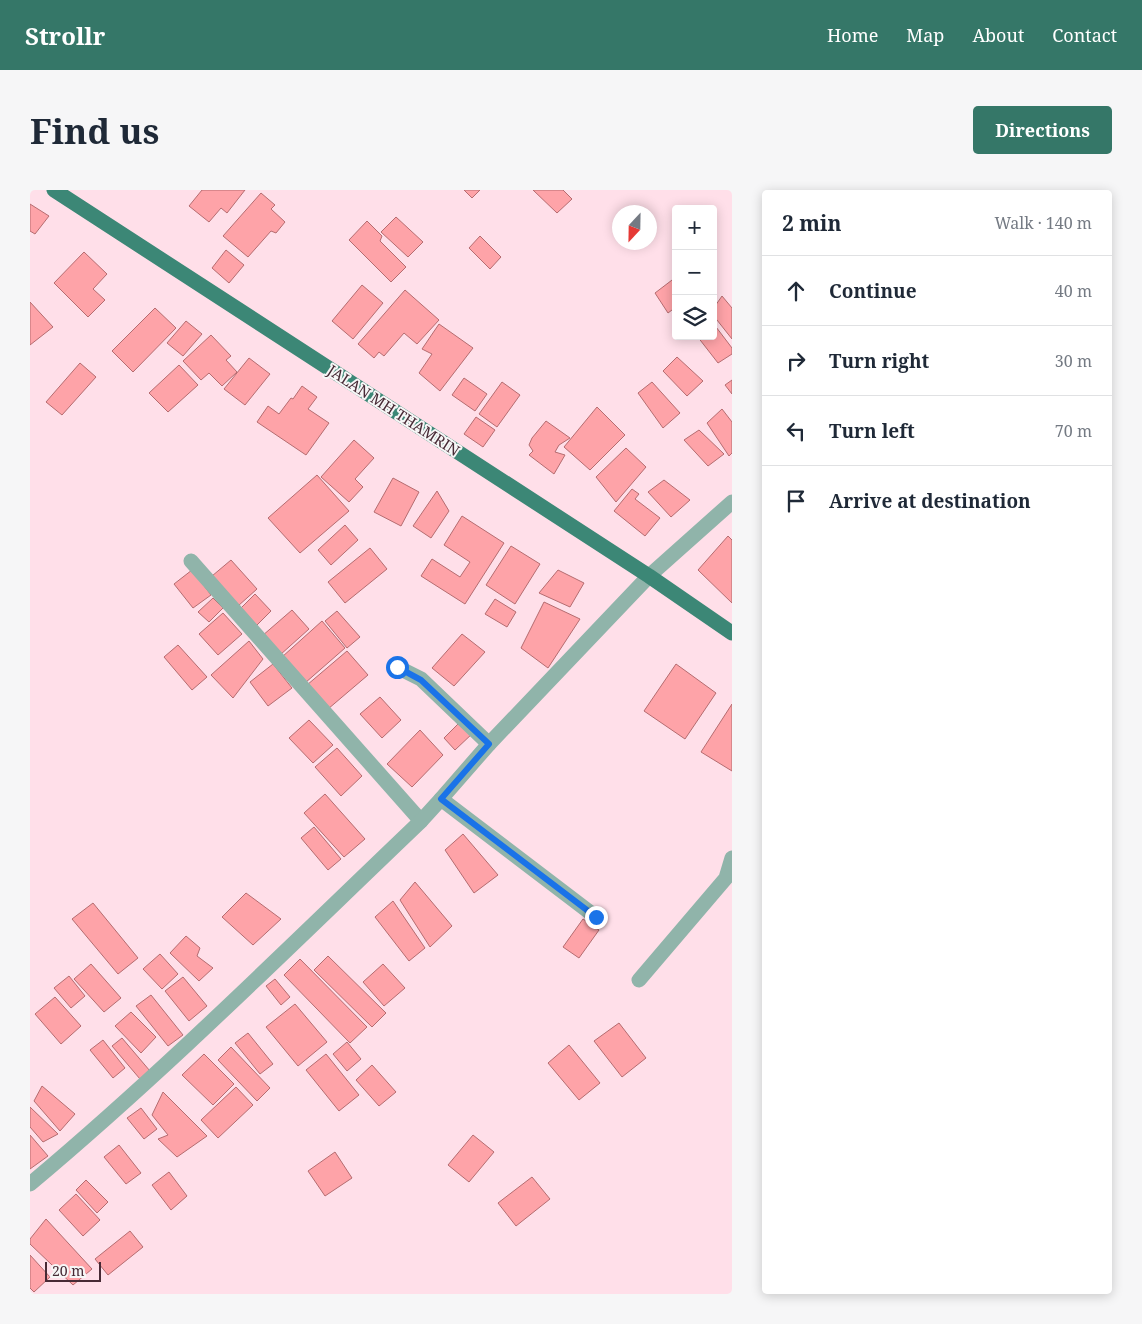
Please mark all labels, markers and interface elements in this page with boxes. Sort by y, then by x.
text: Strollr [25,19,105,52]
text: Home [827,23,878,47]
text: Map [906,23,944,47]
text: About [972,23,1024,47]
text: Contact [1052,23,1117,47]
button: Directions [973,106,1112,154]
text: Find us [30,107,159,154]
north arrow [612,205,657,250]
map controls [672,205,717,340]
button: + [672,205,717,250]
text: 2 min [782,209,841,237]
text: Walk · 140 m [995,212,1092,234]
button: − [672,250,717,295]
icon: ahead [782,277,810,305]
text: Continue [829,278,917,304]
text: 40 m [1055,280,1092,302]
button: layers [672,295,717,340]
icon: right [782,347,810,375]
text: Turn right [829,348,929,374]
text: 30 m [1055,350,1092,372]
street label: JALAN MH THAMRIN [323,359,464,461]
icon: left [782,417,810,445]
text: Turn left [829,418,915,444]
text: 70 m [1055,420,1092,442]
icon: arrive [782,487,810,515]
text: Arrive at destination [829,488,1031,514]
route start [386,656,409,679]
route end [585,906,608,929]
scale bar [45,1259,101,1282]
text: 20 m [52,1261,85,1280]

